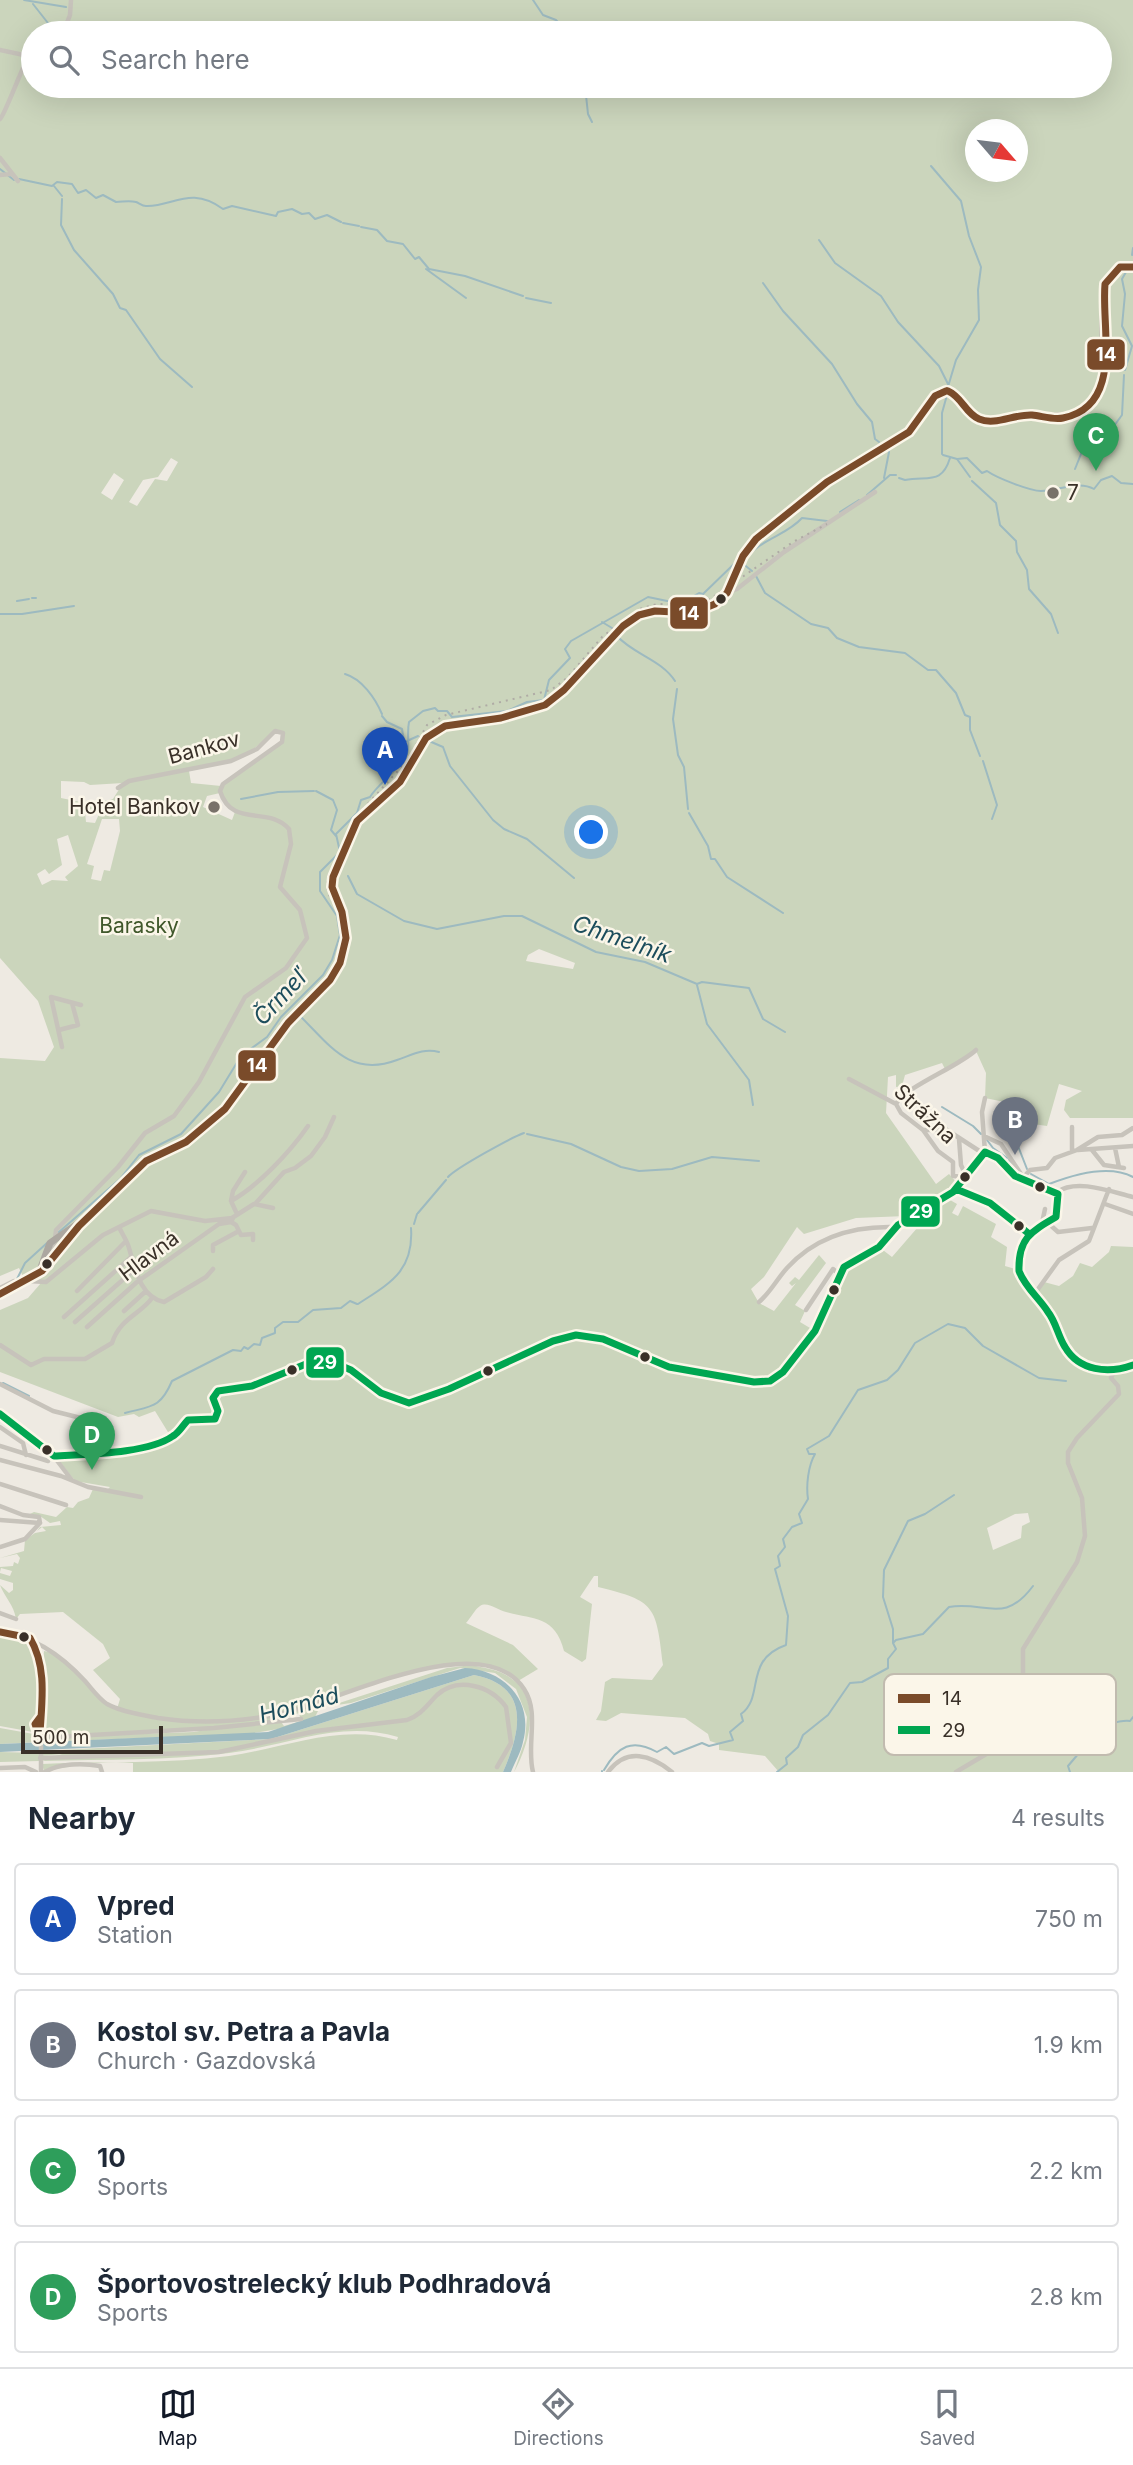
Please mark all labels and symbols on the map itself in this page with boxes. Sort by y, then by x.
north arrow [965,119,1028,182]
line badge: 14 [1086,338,1126,371]
text: 14 [1095,343,1117,366]
pin: C [1073,413,1119,471]
place label: 7 [1067,480,1079,505]
marker: 7 [1045,485,1061,501]
unlabelled marker [714,592,728,606]
line badge: 14 [669,596,709,630]
text: 14 [678,602,700,625]
street label: Bankov [165,726,243,769]
pin: A [362,727,408,785]
place label: Hotel Bankov [69,794,200,819]
marker: Hotel Bankov [206,799,222,815]
your location [574,815,608,849]
water label: Chmeľník [569,909,675,969]
park label: Barasky [99,913,179,938]
water label: Črmeľ [247,961,315,1031]
line badge: 14 [237,1049,277,1082]
text: 14 [246,1054,268,1077]
street label: Strážna [889,1079,962,1149]
pin: B [992,1097,1038,1155]
unlabelled marker [958,1170,972,1184]
unlabelled marker [1033,1180,1047,1194]
line badge: 29 [900,1195,941,1228]
text: 29 [909,1200,933,1223]
unlabelled marker [1012,1219,1026,1233]
street label: Hlavná [114,1225,183,1286]
unlabelled marker [40,1257,54,1271]
unlabelled marker [827,1283,841,1297]
line badge: 29 [305,1346,345,1379]
unlabelled marker [638,1350,652,1364]
text: 29 [313,1351,337,1374]
unlabelled marker [285,1363,299,1377]
unlabelled marker [481,1364,495,1378]
pin: D [69,1412,115,1470]
unlabelled marker [40,1443,54,1457]
unlabelled marker [17,1630,31,1644]
legend [884,1674,1116,1755]
water label: Hornád [256,1681,343,1729]
text: 14 [942,1687,962,1710]
text: 29 [942,1719,965,1742]
scale bar [21,1723,163,1755]

